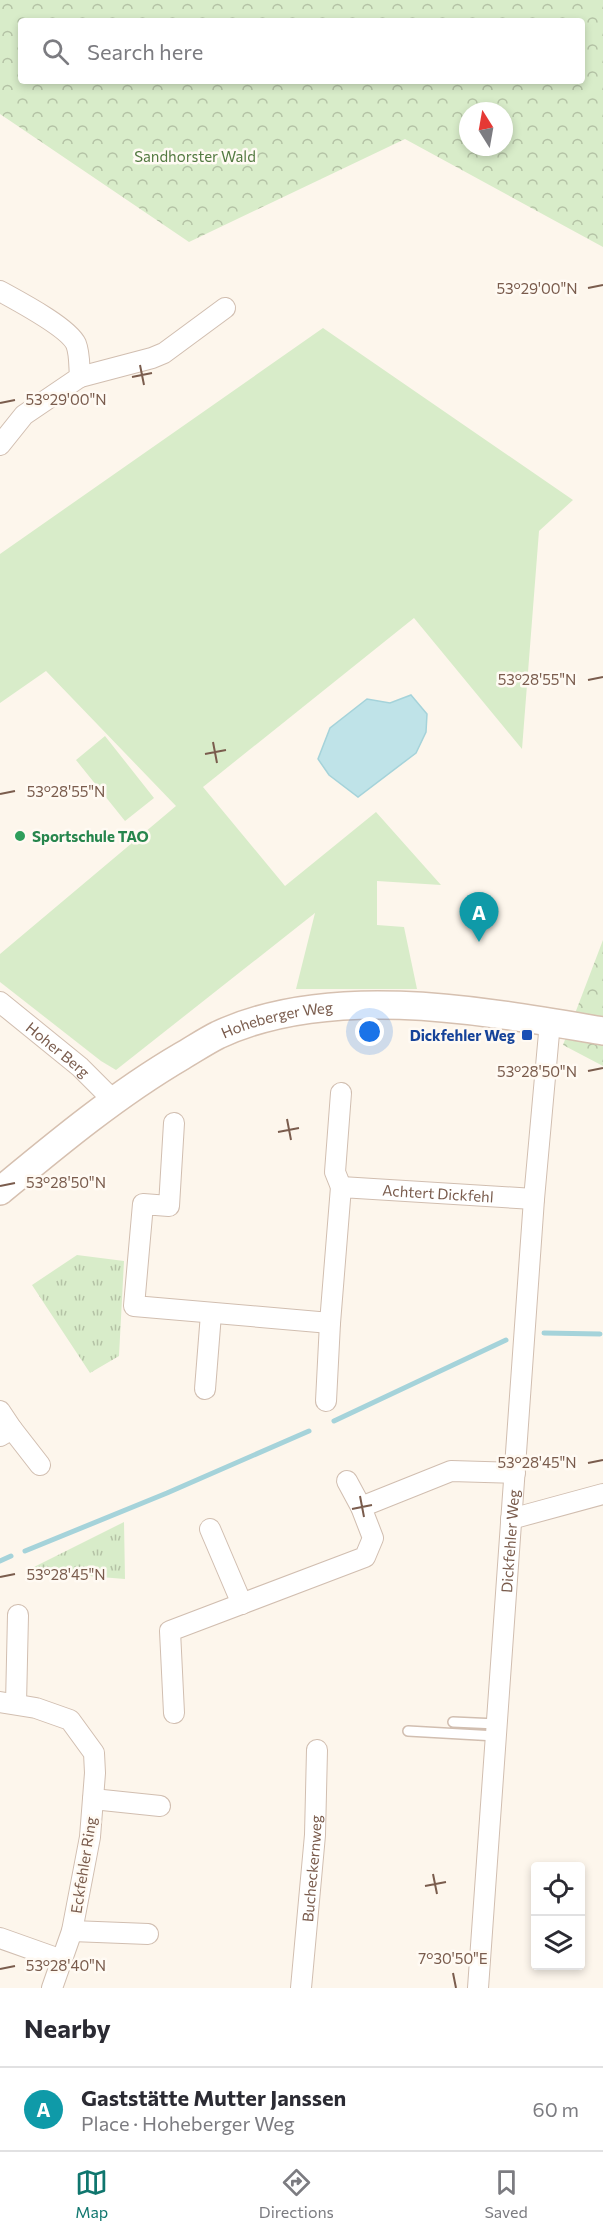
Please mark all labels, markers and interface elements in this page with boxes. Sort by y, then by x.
search box [18,18,585,84]
icon: search [39,35,72,68]
text: Search here [87,38,203,65]
north arrow [459,102,513,156]
park label: Sandhorster Wald [134,147,256,165]
text: 53°29'00"N [496,279,578,297]
text: 53°29'00"N [25,390,107,408]
text: 53°28'55"N [498,670,576,688]
text: 53°28'55"N [27,782,105,800]
place label: Sportschule TAO [32,827,149,845]
marker: Sportschule TAO [13,829,27,843]
pin: A [460,892,498,942]
street label: Hoheberger Weg [218,998,334,1042]
your location [355,1017,384,1046]
street label: Hoher Berg [23,1018,94,1081]
place label: Dickfehler Weg [410,1026,515,1044]
marker: Dickfehler Weg [520,1028,534,1042]
text: 53°28'50"N [497,1062,577,1080]
text: 53°28'50"N [26,1173,106,1191]
street label: Achtert Dickfehl [382,1181,494,1205]
text: 53°28'45"N [497,1453,577,1471]
street label: Dickfehler Weg [497,1489,522,1593]
text: 53°28'45"N [26,1565,106,1583]
street label: Eckfehler Ring [66,1815,100,1915]
street label: Bucheckernweg [298,1815,324,1923]
map controls [531,1862,585,1970]
button: locate [531,1862,585,1916]
button: layers [531,1916,585,1970]
text: 7°30'50"E [418,1949,488,1967]
text: 53°28'40"N [26,1956,106,1974]
text: Nearby [24,2012,111,2043]
text: Gaststätte Mutter Janssen [81,2084,346,2111]
text: A [36,2097,51,2121]
text: 60 m [533,2097,579,2121]
text: Place · Hoheberger Weg [81,2111,295,2135]
tab: Map [75,2166,108,2221]
tab: Directions [259,2166,334,2221]
tab: Saved [484,2166,528,2221]

